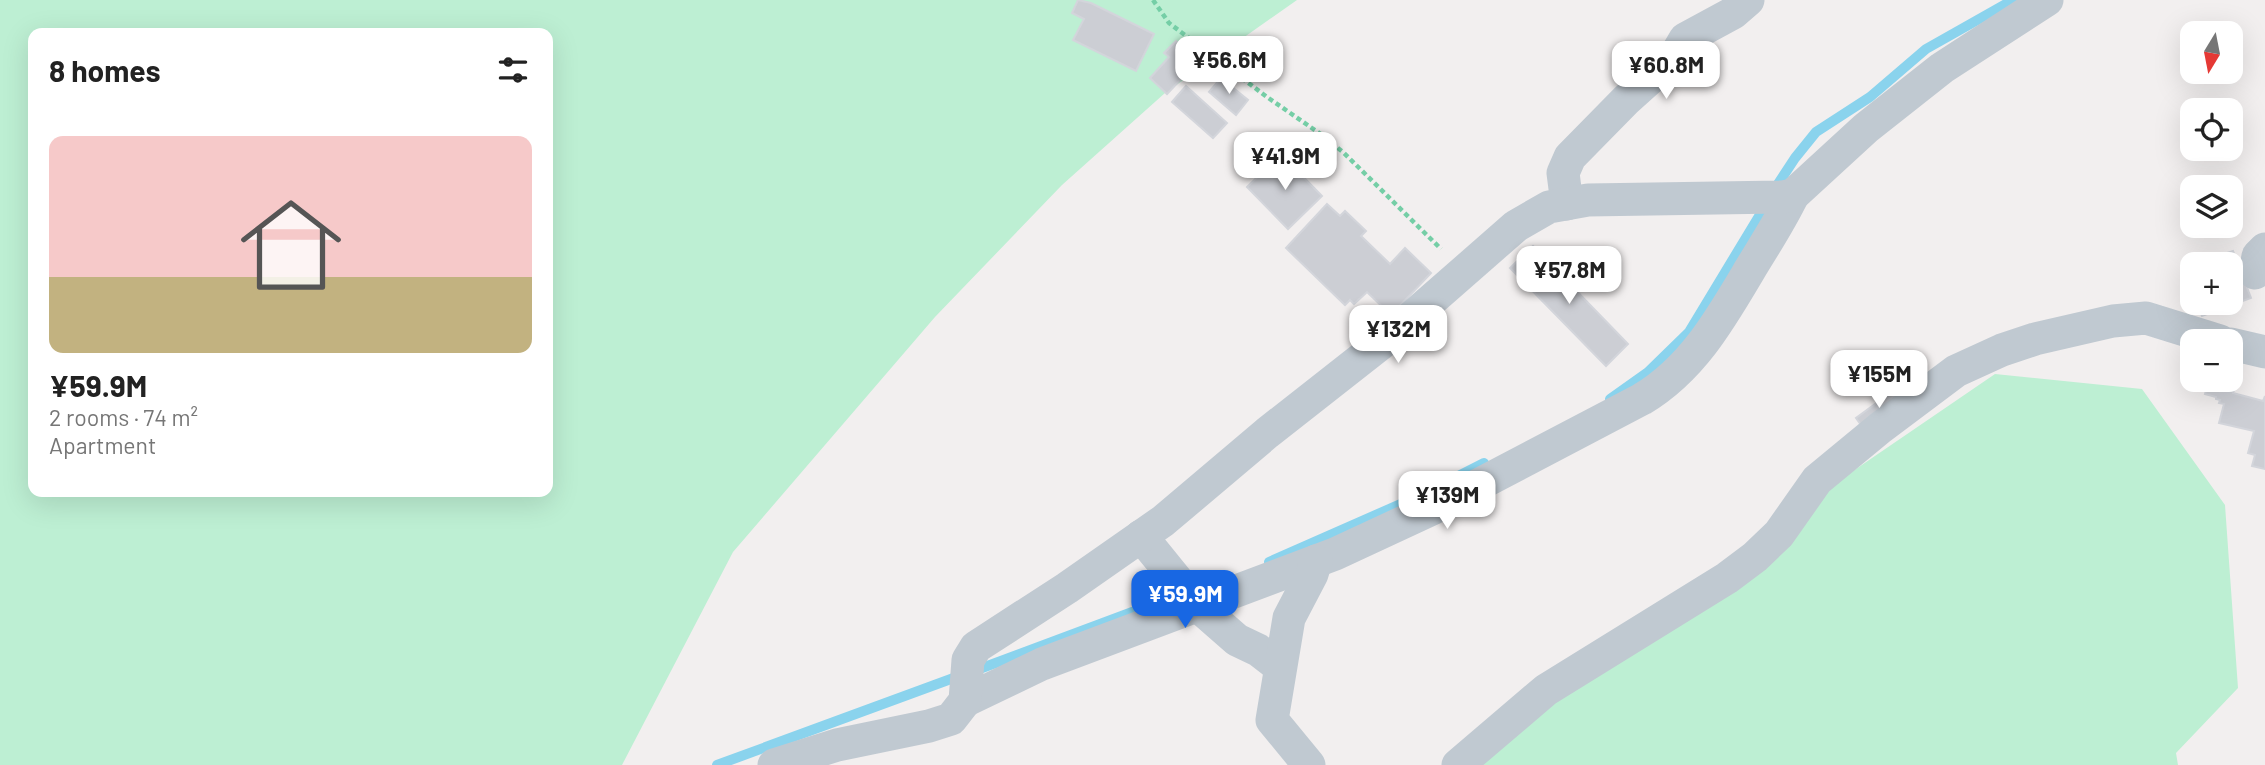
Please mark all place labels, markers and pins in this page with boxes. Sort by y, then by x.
pin: ¥56.6M [1172,36,1286,96]
pin: ¥60.8M [1609,42,1723,101]
pin: ¥41.9M [1228,132,1342,192]
pin: ¥57.8M [1512,246,1626,306]
pin: ¥132M [1349,306,1447,365]
pin: ¥155M [1830,350,1928,410]
pin: ¥139M [1398,472,1496,531]
pin: ¥59.9M [1128,570,1242,630]

